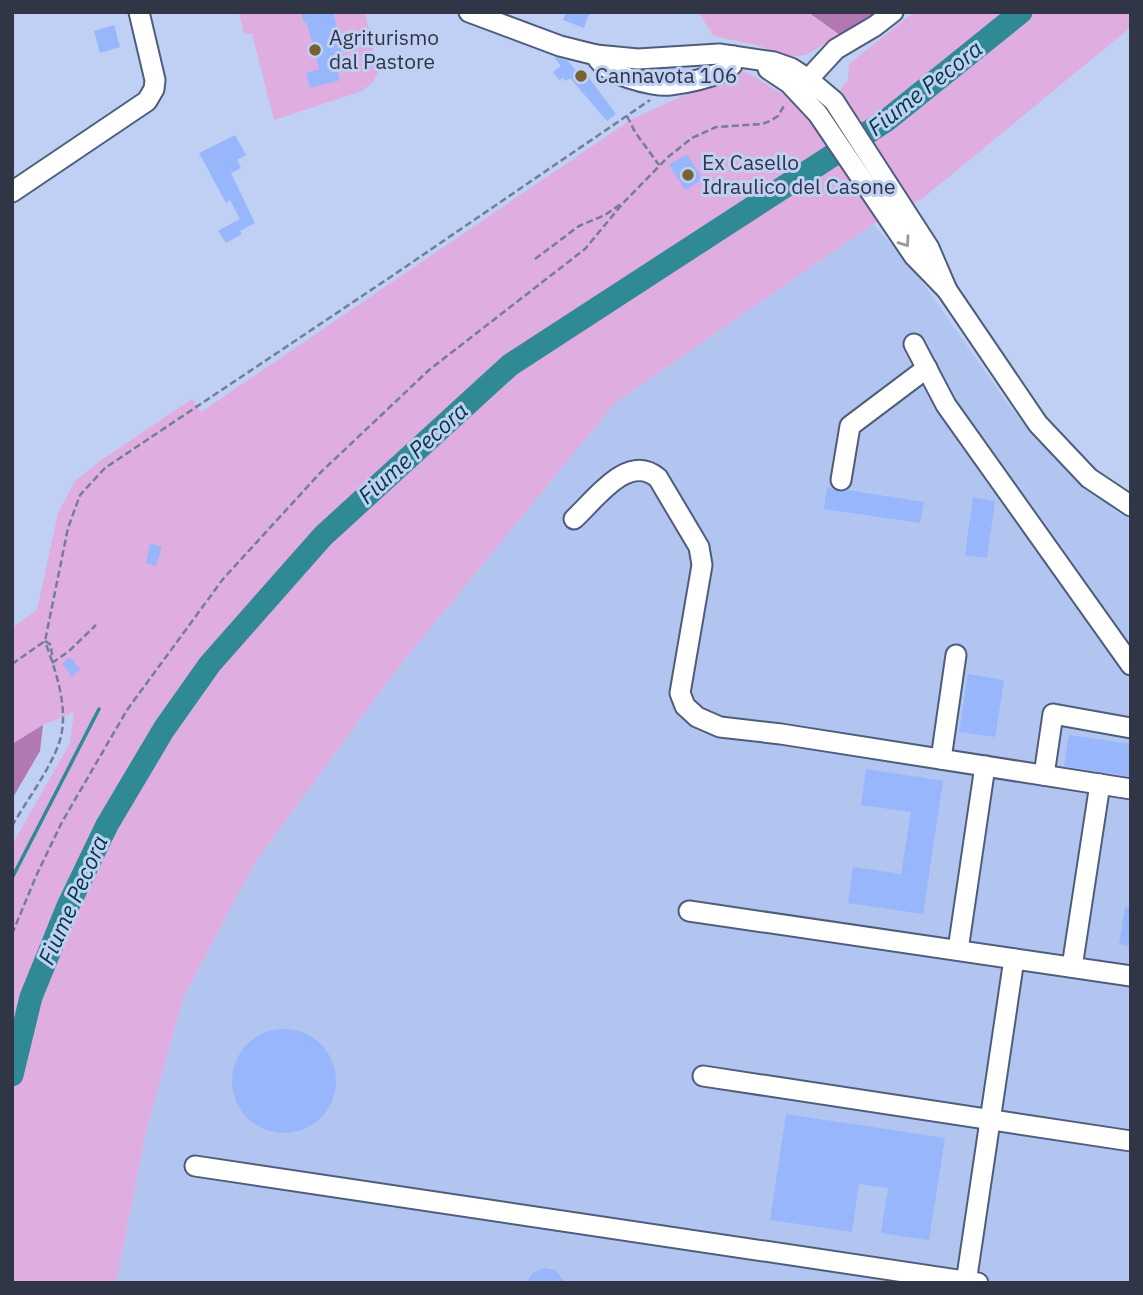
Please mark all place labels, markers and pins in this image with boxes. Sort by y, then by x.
place label: Agriturismo dal Pastore [329,23,439,75]
marker: Agriturismo dal Pastore [307,42,323,58]
place label: Cannavota 106 [595,61,737,89]
marker: Cannavota 106 [573,68,589,84]
place label: Ex Casello Idraulico del Casone [702,148,895,200]
marker: Ex Casello Idraulico del Casone [680,167,696,183]

